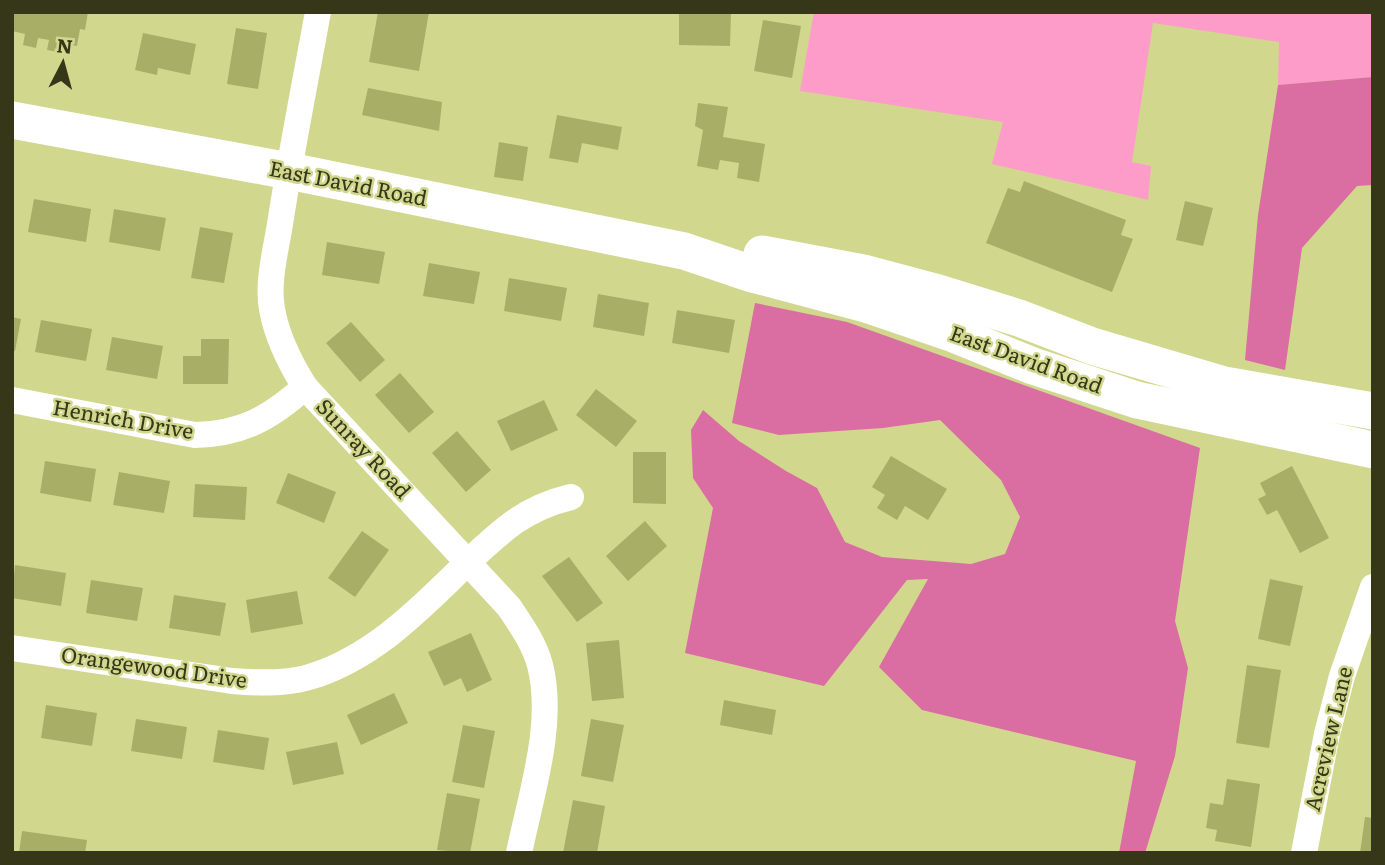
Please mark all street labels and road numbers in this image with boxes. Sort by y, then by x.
street label: East David Road [267,151,430,212]
street label: East David Road [946,316,1108,400]
street label: Henrich Drive [51,390,196,445]
street label: Sunray Road [310,390,419,504]
street label: Orangewood Drive [59,637,249,694]
street label: Acreview Lane [1295,663,1358,814]

